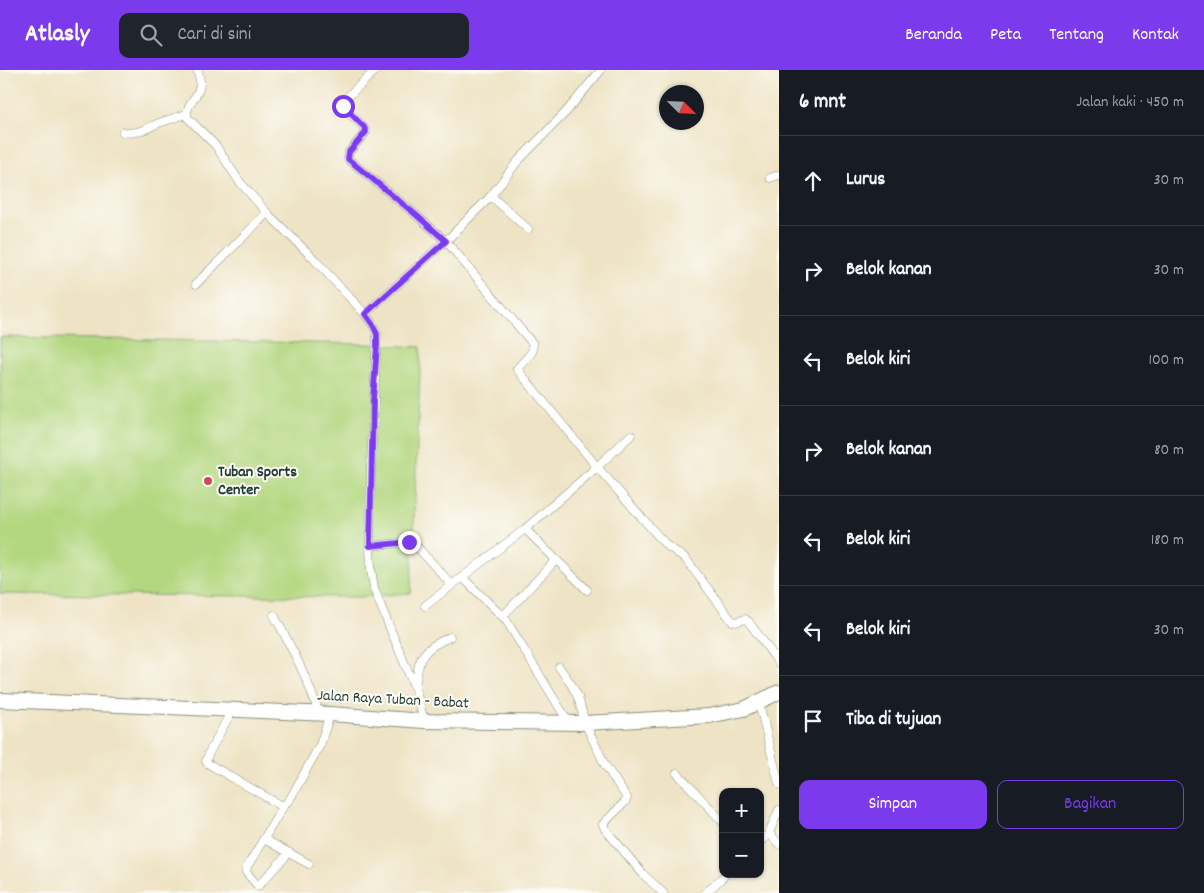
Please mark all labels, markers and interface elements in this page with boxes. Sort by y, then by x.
search box [119,13,469,58]
text: Atlasly [25,18,89,52]
icon: search [137,21,165,49]
text: Cari di sini [177,22,251,49]
text: Beranda [905,23,962,48]
text: Peta [990,23,1021,48]
text: Tentang [1049,23,1104,48]
text: Kontak [1132,23,1179,48]
north arrow [659,85,704,130]
text: 6 mnt [799,88,846,118]
text: Jalan kaki · 450 m [1076,91,1184,114]
route start [332,95,355,118]
icon: ahead [799,167,827,195]
text: Lurus [846,167,885,194]
text: 30 m [1154,169,1184,192]
icon: right [799,257,827,285]
text: Belok kanan [846,257,932,284]
text: 30 m [1154,259,1184,282]
icon: left [799,347,827,375]
text: Belok kiri [846,347,910,374]
text: 100 m [1148,349,1184,372]
icon: right [799,437,827,465]
text: Belok kanan [846,437,932,464]
text: 80 m [1154,439,1184,462]
place label: Tuban Sports Center [218,461,297,502]
marker: Tuban Sports Center [202,475,214,487]
icon: left [799,527,827,555]
text: Belok kiri [846,527,910,554]
text: 180 m [1151,529,1184,552]
route end [398,531,421,554]
icon: left [799,617,827,645]
text: Belok kiri [846,617,910,644]
text: 30 m [1154,619,1184,642]
street label: Jalan Raya Tuban - Babat [317,685,470,715]
icon: arrive [799,707,827,735]
text: Tiba di tujuan [846,707,941,734]
button: Simpan [799,780,987,829]
button: Bagikan [997,780,1184,829]
map controls [719,788,764,878]
button: + [719,788,764,833]
button: − [719,833,764,878]

